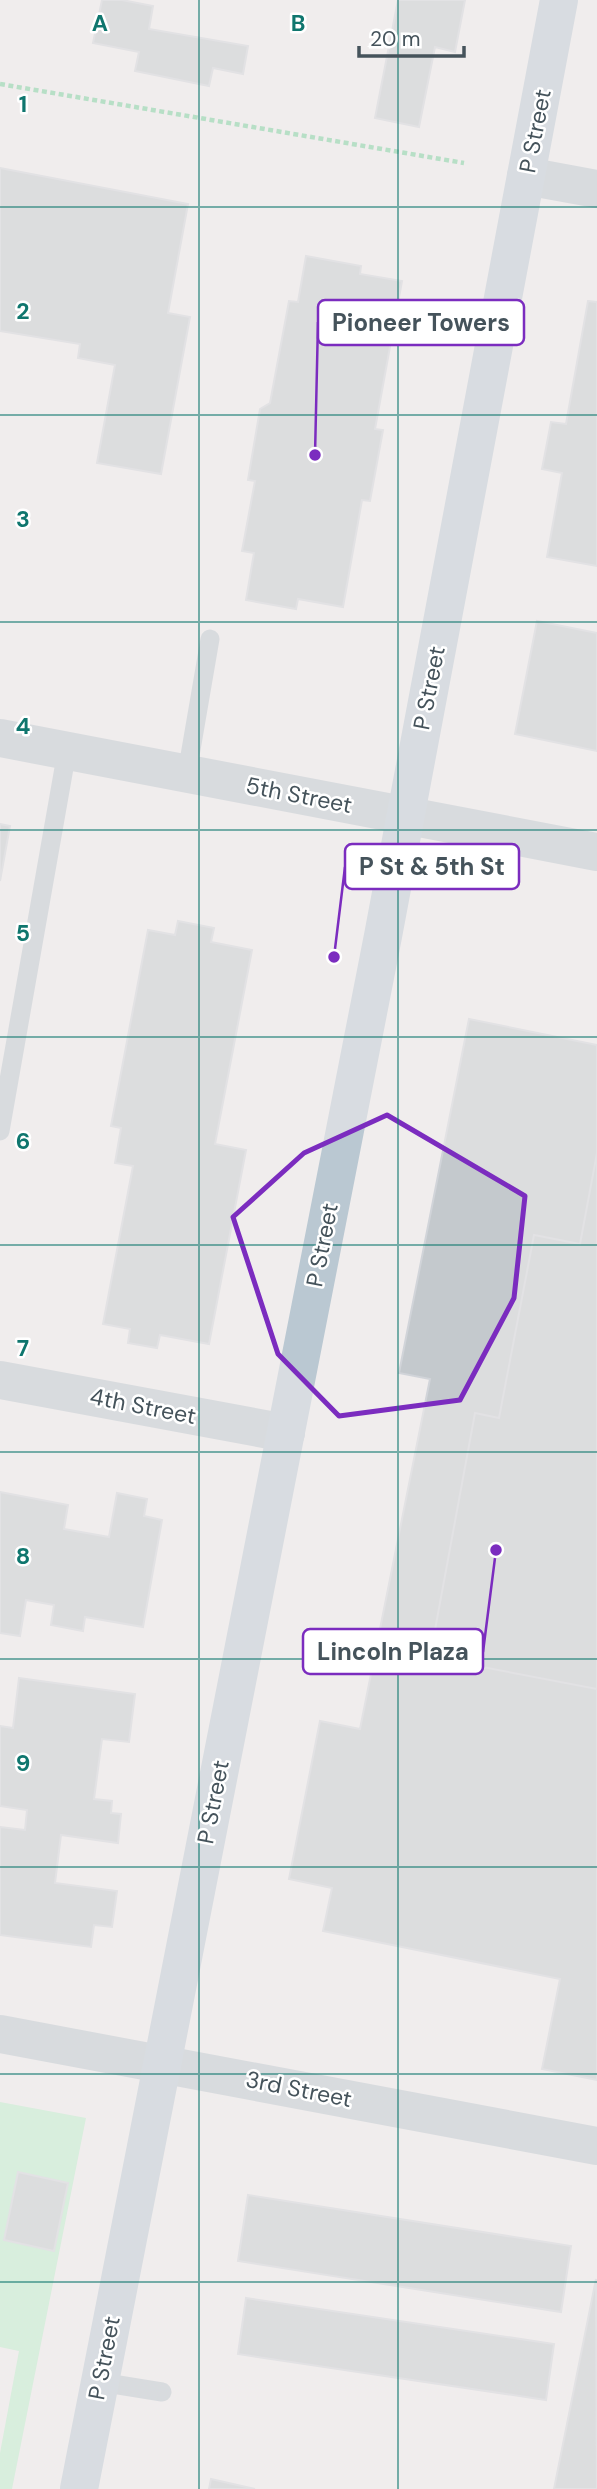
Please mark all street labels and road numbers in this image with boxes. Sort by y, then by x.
street label: P Street [512,87,558,175]
street label: P Street [406,644,452,732]
street label: 5th Street [243,770,355,820]
street label: P Street [299,1201,345,1289]
street label: 4th Street [87,1381,199,1431]
street label: P Street [190,1758,236,1846]
street label: 3rd Street [243,2064,355,2114]
street label: P Street [81,2314,127,2402]

